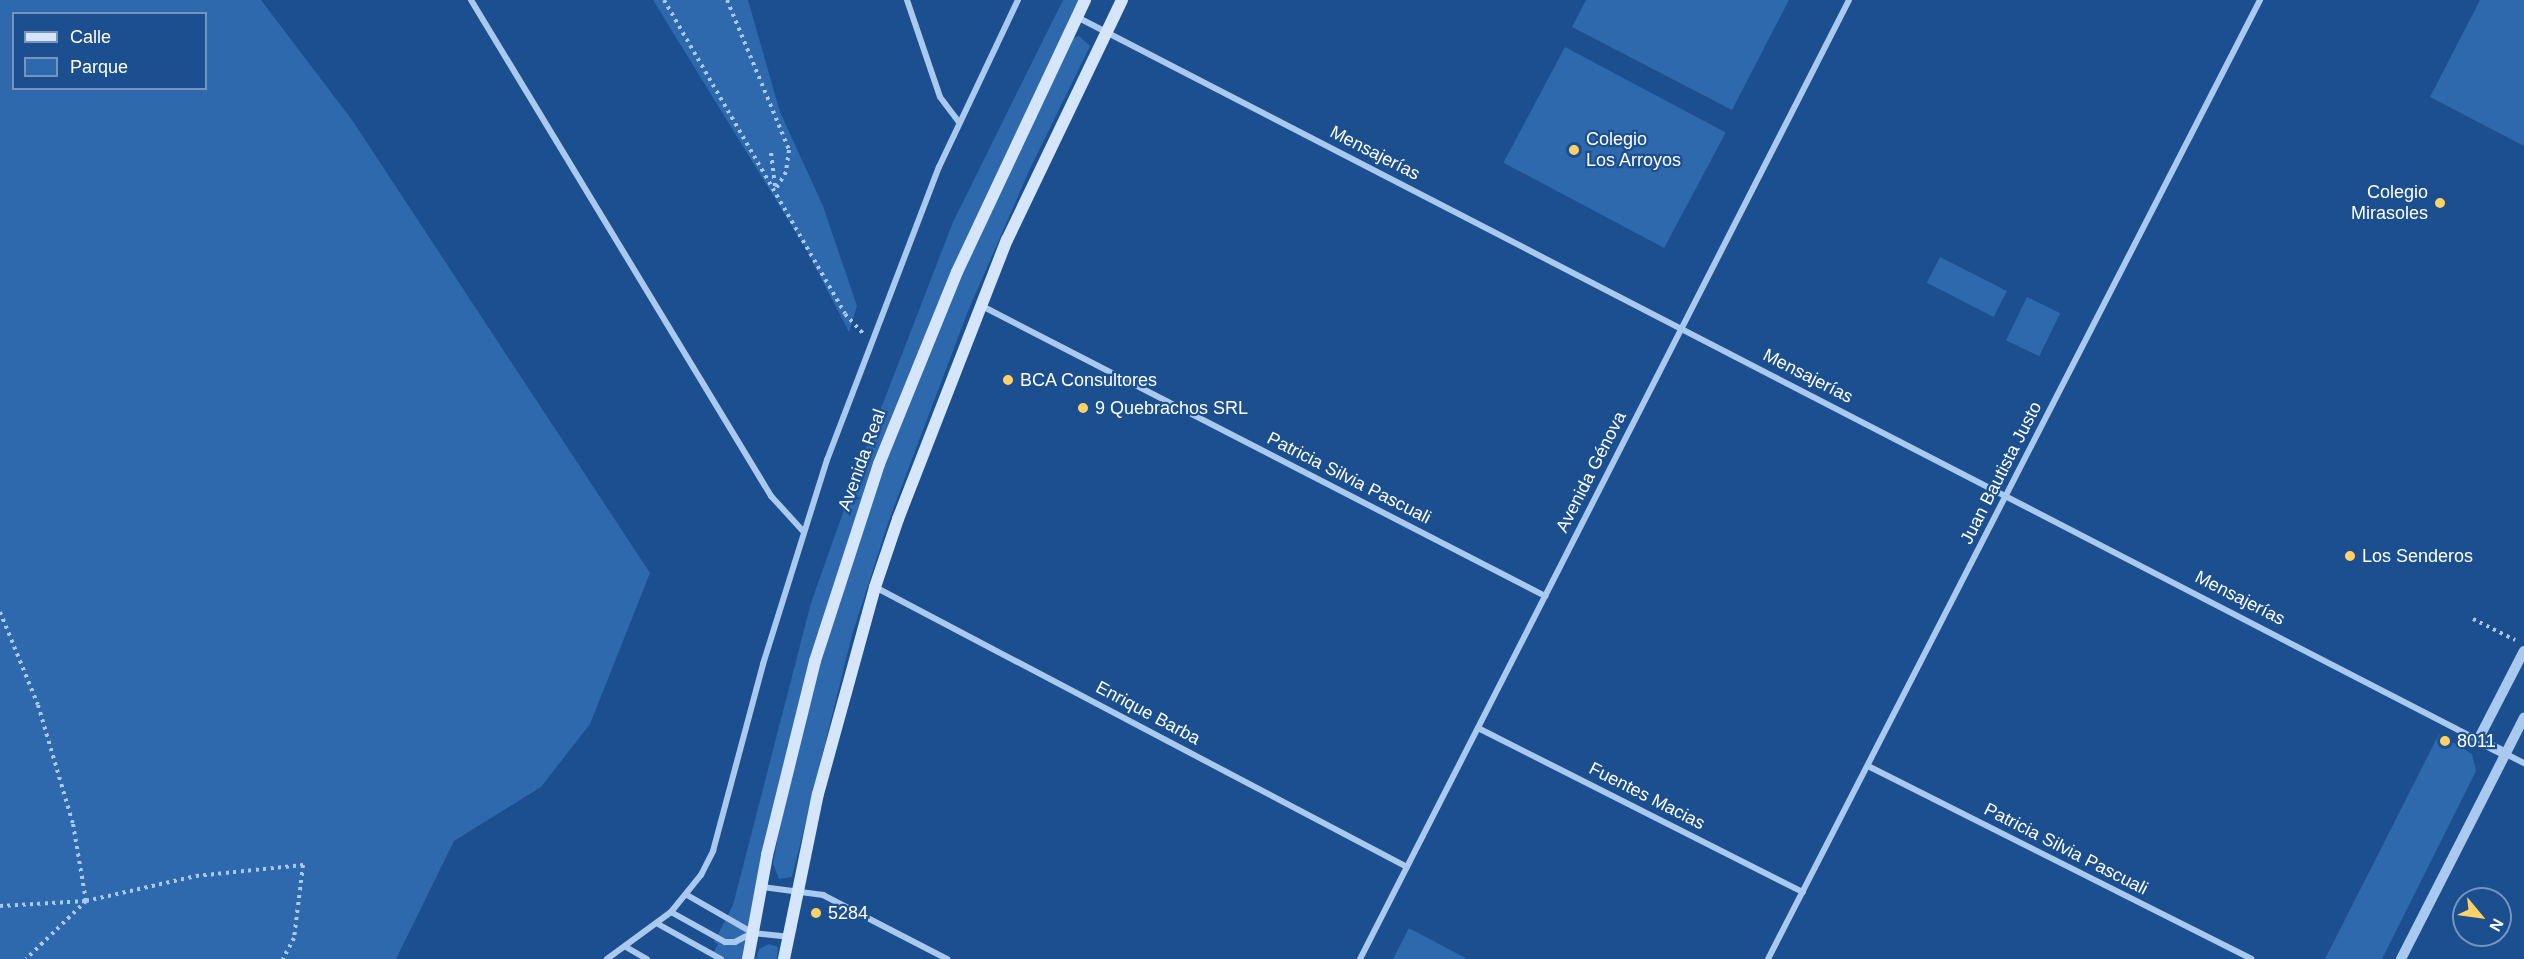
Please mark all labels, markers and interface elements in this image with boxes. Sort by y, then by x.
legend [12,12,207,90]
text: Calle [70,27,111,47]
text: Parque [70,57,128,77]
street label: Mensajerías [1326,121,1424,185]
place label: Colegio Los Arroyos [1586,129,1682,172]
marker: Colegio Los Arroyos [1567,143,1581,157]
place label: Colegio Mirasoles [2351,182,2428,224]
marker: Colegio Mirasoles [2433,196,2447,210]
street label: Mensajerías [1759,344,1857,408]
place label: BCA Consultores [1020,369,1158,391]
marker: BCA Consultores [1001,373,1015,387]
place label: 9 Quebrachos SRL [1095,397,1248,419]
street label: Juan Bautista Justo [1956,398,2046,548]
marker: 9 Quebrachos SRL [1076,401,1090,415]
street label: Avenida Real [834,406,890,514]
street label: Avenida Génova [1551,408,1631,536]
street label: Patricia Silvia Pascuali [1263,427,1435,529]
place label: Los Senderos [2362,545,2473,567]
marker: Los Senderos [2343,549,2357,563]
street label: Mensajerías [2191,566,2289,630]
street label: Enrique Barba [1092,676,1204,750]
place label: 8011 [2457,730,2496,752]
marker: 8011 [2438,734,2452,748]
street label: Fuentes Macias [1585,758,1709,834]
street label: Patricia Silvia Pascuali [1980,798,2152,900]
north arrow [2452,887,2512,947]
place label: 5284 [828,902,868,924]
marker: 5284 [809,906,823,920]
text: N [2486,916,2507,934]

